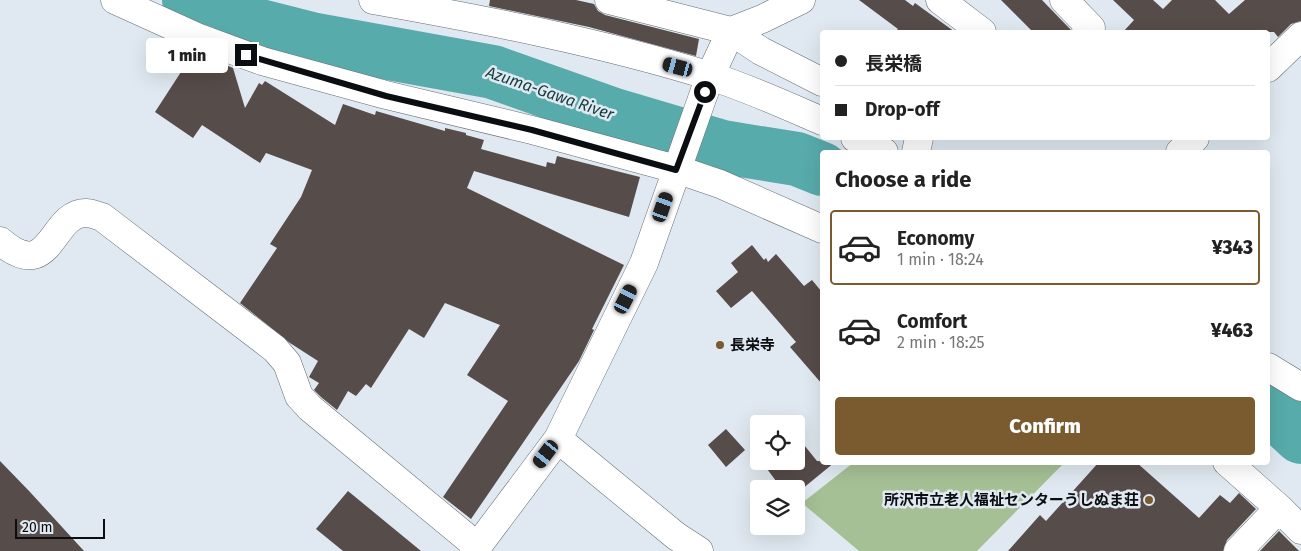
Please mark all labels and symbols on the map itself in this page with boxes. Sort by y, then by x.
callout: 1 min [146,38,228,72]
route end [235,44,257,66]
car [661,56,694,78]
water label: Azuma-Gawa River [483,62,617,124]
route start [694,81,716,103]
car [651,190,674,224]
car [612,282,639,316]
place label: 長栄寺 [730,336,775,354]
marker: 長栄寺 [714,339,726,351]
car [530,438,561,470]
place label: 所沢市立老人福祉センターうしぬま荘 [884,491,1139,509]
marker: 所沢市立老人福祉センターうしぬま荘 [1143,494,1155,506]
scale bar [15,516,105,539]

